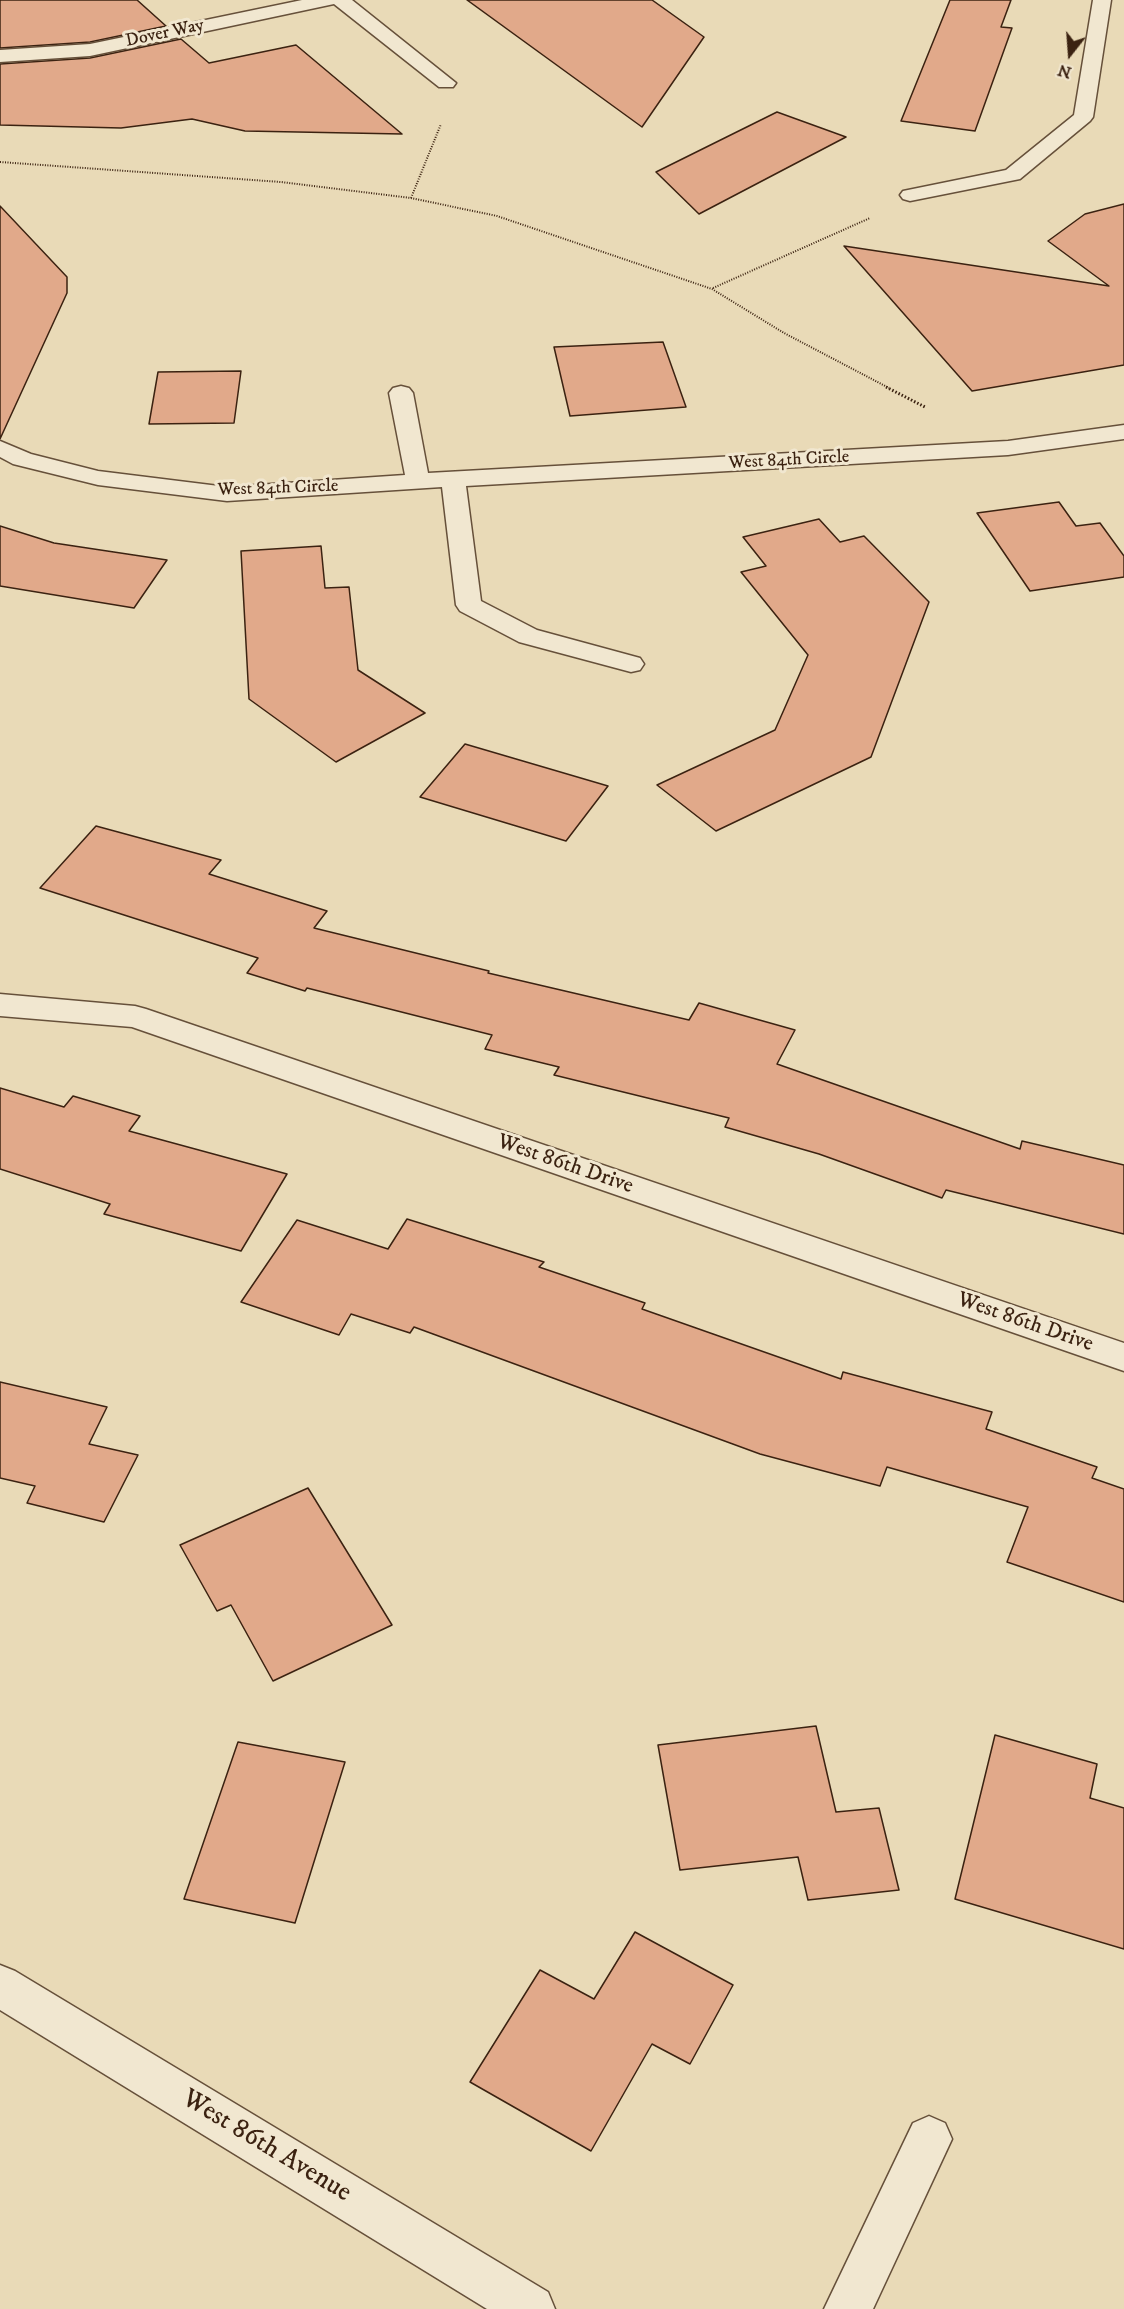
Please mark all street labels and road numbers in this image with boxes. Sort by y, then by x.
street label: Dover Way [124,15,206,53]
street label: West 84th Circle [728,447,850,475]
street label: West 84th Circle [217,476,339,502]
street label: West 86th Drive [494,1129,636,1201]
street label: West 86th Drive [954,1287,1096,1359]
street label: West 86th Avenue [175,2084,357,2210]

